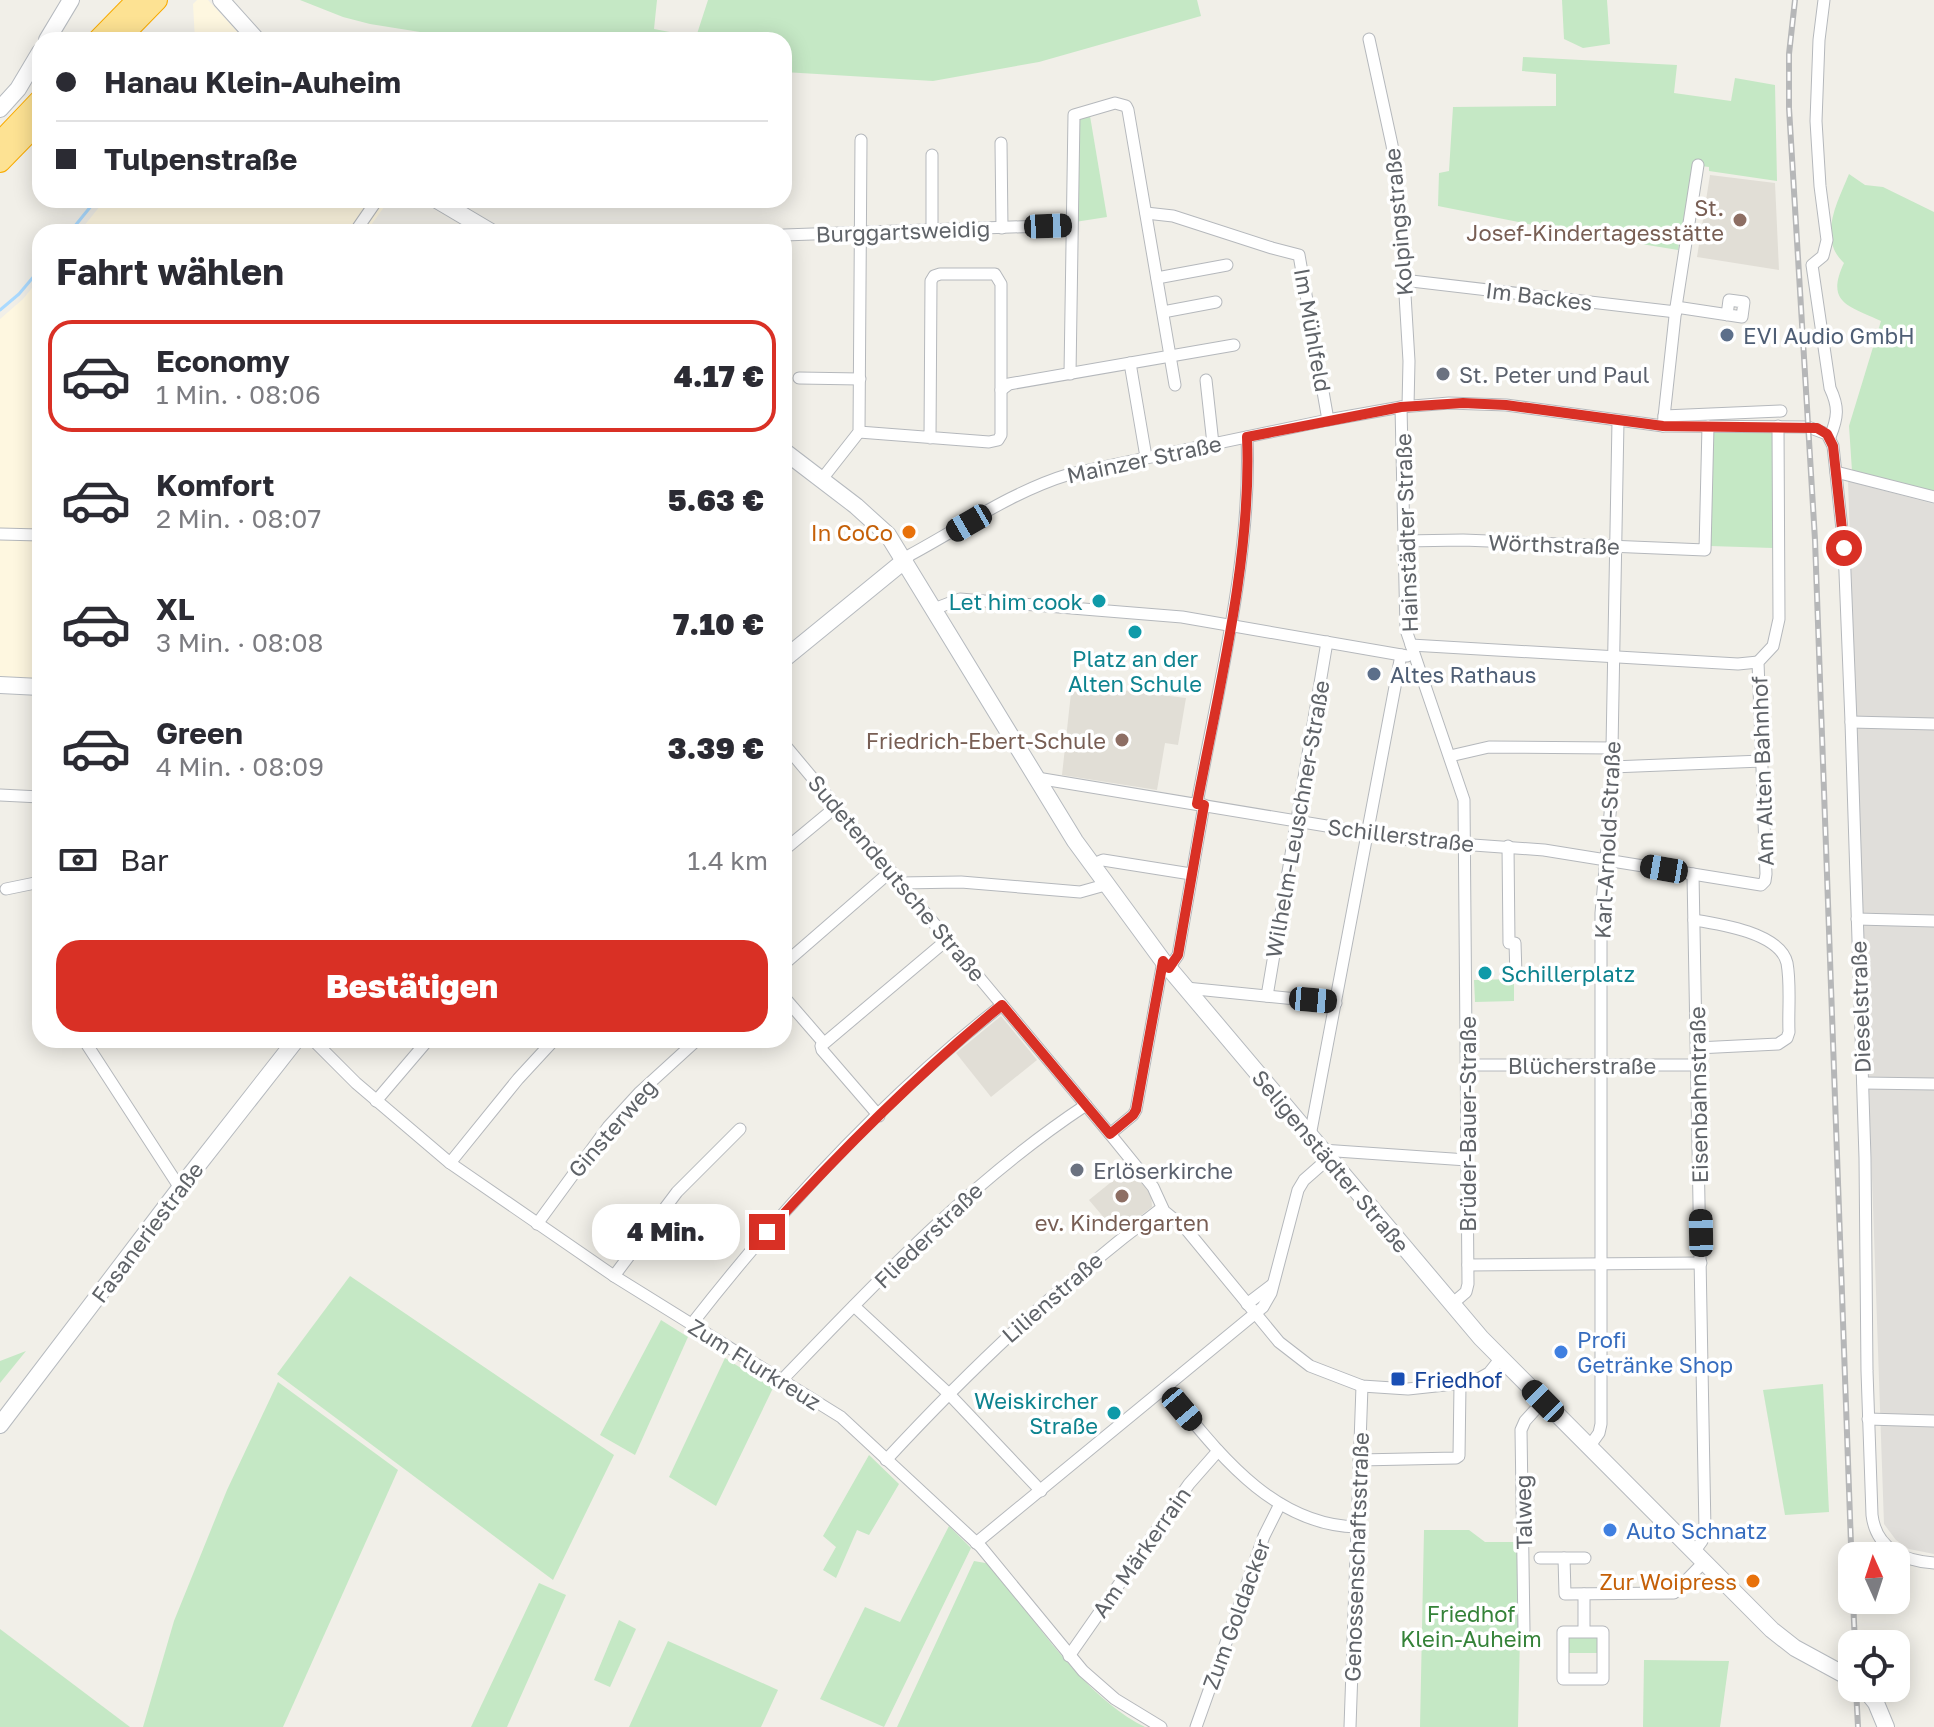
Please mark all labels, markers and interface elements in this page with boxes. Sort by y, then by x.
text: Hanau Klein-Auheim [104,64,401,100]
text: Tulpenstraße [104,141,297,177]
street label: Kolpingstraße [1378,147,1418,297]
place label: St. Josef-Kindertagesstätte [1466,194,1724,246]
marker: St. Josef-Kindertagesstätte [1731,211,1749,229]
car [1024,213,1072,239]
street label: Burggartsweidig [815,214,991,248]
text: Fahrt wählen [56,250,284,293]
street label: Im Mühlfeld [1289,266,1337,394]
street label: Im Backes [1484,276,1594,316]
place label: EVI Audio GmbH [1743,322,1915,349]
marker: EVI Audio GmbH [1718,326,1736,344]
icon: car [60,340,132,412]
text: Economy [156,343,290,379]
text: 4.17 € [674,358,764,394]
place label: St. Peter und Paul [1459,361,1650,388]
marker: St. Peter und Paul [1434,365,1452,383]
text: 1 Min. · 08:06 [156,379,321,410]
street label: Mainzer Straße [1064,429,1224,489]
street label: Hainstädter Straße [1389,433,1423,633]
icon: car [60,464,132,536]
text: Komfort [156,467,275,503]
text: 5.63 € [668,482,764,518]
car [942,501,996,545]
text: 2 Min. · 08:07 [156,503,321,534]
place label: In CoCo [811,519,893,546]
marker: In CoCo [900,523,918,541]
street label: Wörthstraße [1488,528,1620,560]
route start [1826,530,1862,566]
icon: car [60,588,132,660]
place label: Let him cook [948,588,1083,615]
text: XL [156,591,195,627]
marker: Let him cook [1090,592,1108,610]
text: 7.10 € [673,606,764,642]
marker: Platz an der Alten Schule [1126,623,1144,641]
text: 3 Min. · 08:08 [156,627,323,658]
place label: Platz an der Alten Schule [1068,645,1202,697]
place label: Altes Rathaus [1390,661,1536,688]
marker: Altes Rathaus [1365,665,1383,683]
street label: Am Alten Bahnhof [1745,676,1779,866]
street label: Wilhelm-Leuschner-Straße [1259,678,1335,960]
icon: car [60,712,132,784]
text: Green [156,715,243,751]
place label: Friedrich-Ebert-Schule [866,727,1106,754]
text: 3.39 € [668,730,764,766]
marker: Friedrich-Ebert-Schule [1113,731,1131,749]
street label: Karl-Arnold-Straße [1588,740,1626,940]
text: 4 Min. · 08:09 [156,751,324,782]
street label: Sudetendeutsche Straße [803,769,991,987]
street label: Schillerstraße [1326,813,1476,857]
icon: cash [56,838,100,882]
text: Bar [120,842,169,878]
text: 1.4 km [688,845,768,876]
car [1638,853,1690,885]
button: Bestätigen [56,940,768,1032]
street label: Dieselstraße [1844,940,1876,1074]
place label: Schillerplatz [1501,960,1635,987]
marker: Schillerplatz [1476,964,1494,982]
car [1288,986,1338,1014]
street label: Eisenbahnstraße [1683,1006,1713,1184]
street label: Brüder-Bauer-Straße [1454,1016,1481,1232]
street label: Blücherstraße [1508,1052,1656,1079]
street label: Seligenstädter Straße [1247,1064,1415,1258]
street label: Ginsterweg [562,1073,662,1183]
street label: Fasaneriestraße [85,1156,209,1308]
place label: Erlöserkirche [1093,1157,1233,1184]
marker: Erlöserkirche [1068,1161,1086,1179]
street label: Fliederstraße [868,1177,988,1293]
marker: ev. Kindergarten [1113,1187,1131,1205]
callout: 4 Min. [591,1204,739,1260]
place label: ev. Kindergarten [1035,1209,1209,1236]
car [1689,1209,1713,1257]
route end [749,1214,785,1250]
text: 4 Min. [627,1216,705,1247]
street label: Lilienstraße [996,1246,1108,1348]
street label: Zum Flurkreuz [684,1313,826,1415]
place label: Profi Getränke Shop [1577,1326,1733,1378]
marker: Profi Getränke Shop [1552,1343,1570,1361]
place label: Friedhof [1414,1366,1502,1393]
marker: Friedhof [1389,1370,1407,1388]
car [1518,1376,1568,1426]
car [1157,1383,1207,1435]
place label: Weiskircher Straße [974,1387,1098,1439]
marker: Weiskircher Straße [1105,1404,1123,1422]
street label: Genossenschaftsstraße [1338,1432,1374,1682]
street label: Talweg [1509,1474,1537,1550]
street label: Am Märkerrain [1086,1482,1196,1622]
place label: Auto Schnatz [1626,1517,1767,1544]
marker: Auto Schnatz [1601,1521,1619,1539]
street label: Zum Goldacker [1196,1535,1276,1693]
north arrow [1838,1542,1910,1614]
map controls [1838,1542,1910,1702]
place label: Zur Woipress [1600,1568,1737,1595]
marker: Zur Woipress [1744,1572,1762,1590]
park label: Friedhof Klein-Auheim [1400,1600,1542,1652]
button: locate [1838,1630,1910,1702]

